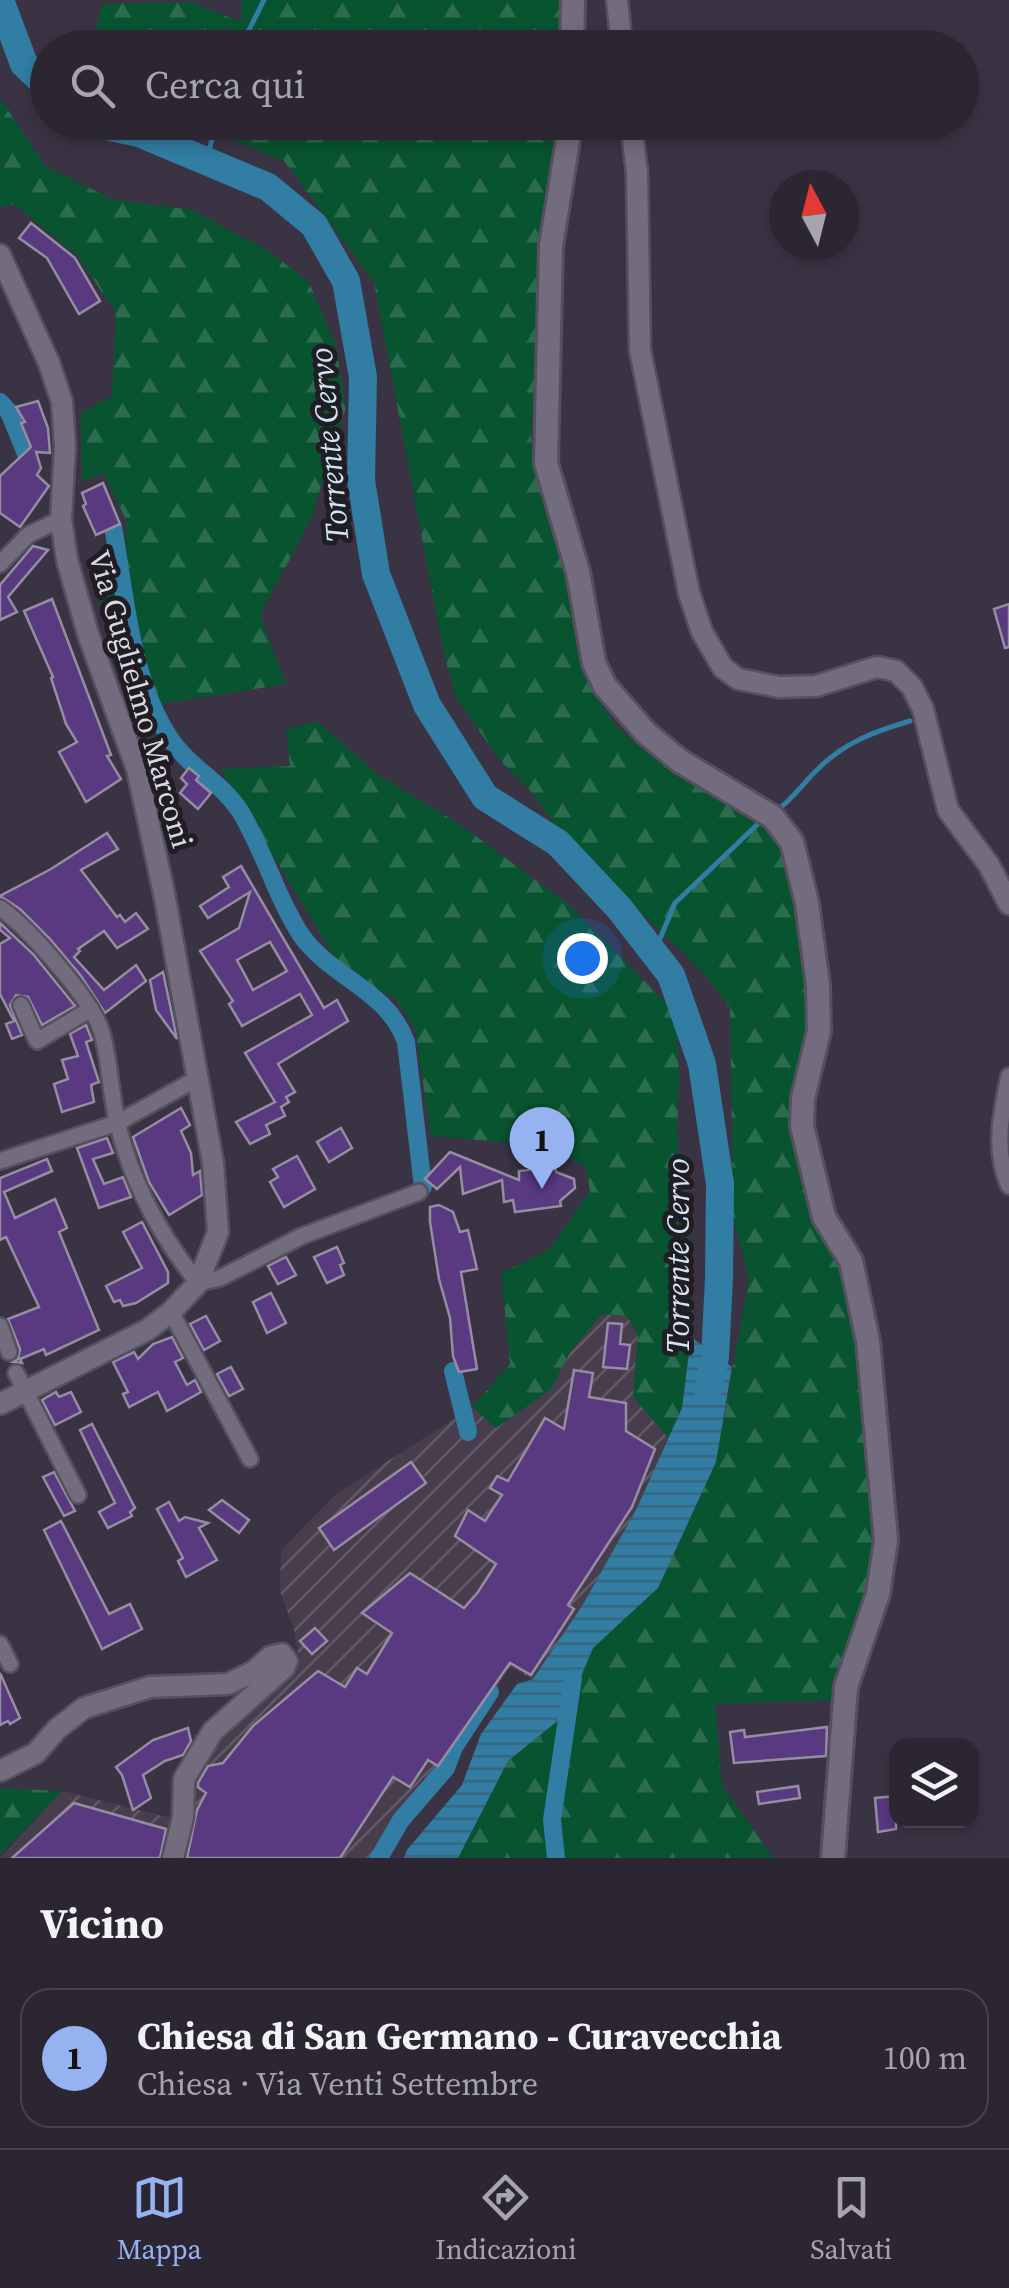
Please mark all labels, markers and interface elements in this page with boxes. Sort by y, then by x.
search box [30,30,979,140]
icon: search [65,58,120,113]
text: Cerca qui [145,59,305,111]
north arrow [769,170,859,260]
water label: Torrente Cervo [299,346,359,544]
street label: Via Guglielmo Marconi [79,545,203,853]
your location [557,933,608,984]
pin: 1 [510,1106,574,1189]
water label: Torrente Cervo [656,1159,700,1353]
map controls [889,1738,979,1828]
button: layers [889,1738,979,1828]
text: Vicino [40,1894,164,1952]
text: Chiesa di San Germano - Curavecchia [137,2010,782,2062]
text: 1 [66,2036,83,2080]
text: 100 m [883,2036,967,2080]
text: Chiesa · Via Venti Settembre [137,2062,538,2106]
tab: Mappa [117,2170,202,2268]
tab: Indicazioni [435,2170,577,2268]
tab: Salvati [810,2170,892,2268]

